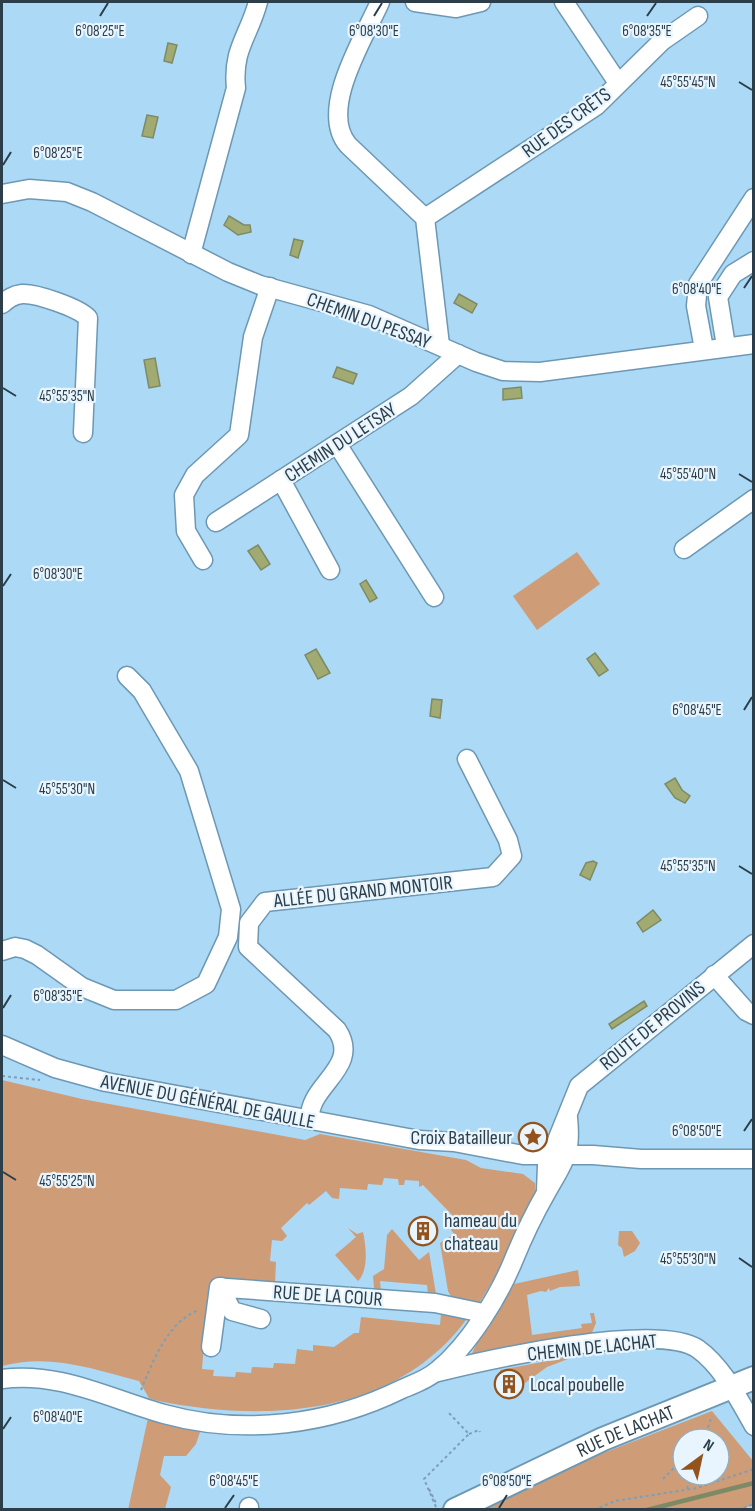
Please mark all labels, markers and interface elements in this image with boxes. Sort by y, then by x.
text: 6°08'25"E [75,22,125,41]
text: 6°08'30"E [349,22,399,41]
text: 6°08'35"E [622,22,672,41]
text: 45°55'45"N [660,73,716,92]
street label: RUE DES CRÊTS [517,83,616,163]
text: 6°08'25"E [33,144,83,163]
text: 6°08'40"E [672,280,722,299]
street label: CHEMIN DU PESSAY [304,287,434,355]
text: 45°55'35"N [39,387,95,406]
street label: CHEMIN DU LETSAY [280,397,402,488]
text: 45°55'40"N [660,465,716,484]
text: 6°08'30"E [33,565,83,584]
text: 6°08'45"E [672,701,722,720]
text: 45°55'30"N [39,780,95,799]
text: 45°55'35"N [660,857,716,876]
street label: ALLÉE DU GRAND MONTOIR [272,871,454,913]
street label: ROUTE DE PROVINS [595,976,710,1076]
text: 6°08'35"E [33,987,83,1006]
street label: AVENUE DU GÉNÉRAL DE GAULLE [98,1069,317,1134]
place icon: Croix Batailleur [517,1121,549,1153]
text: 6°08'50"E [672,1122,722,1141]
place label: Croix Batailleur [411,1126,512,1150]
text: 45°55'25"N [39,1172,95,1191]
place label: hameau du chateau [444,1209,517,1256]
building icon: hameau du chateau [407,1215,439,1247]
text: 45°55'30"N [660,1250,716,1269]
street label: RUE DE LA COUR [272,1280,383,1312]
street label: CHEMIN DE LACHAT [526,1329,658,1367]
building icon: Local poubelle [493,1368,525,1400]
place label: Local poubelle [530,1373,625,1397]
street label: RUE DE LACHAT [573,1400,678,1463]
text: 6°08'40"E [33,1408,83,1427]
north arrow [671,1427,731,1487]
text: N [700,1435,717,1456]
text: 6°08'45"E [209,1472,259,1491]
text: 6°08'50"E [482,1472,532,1491]

